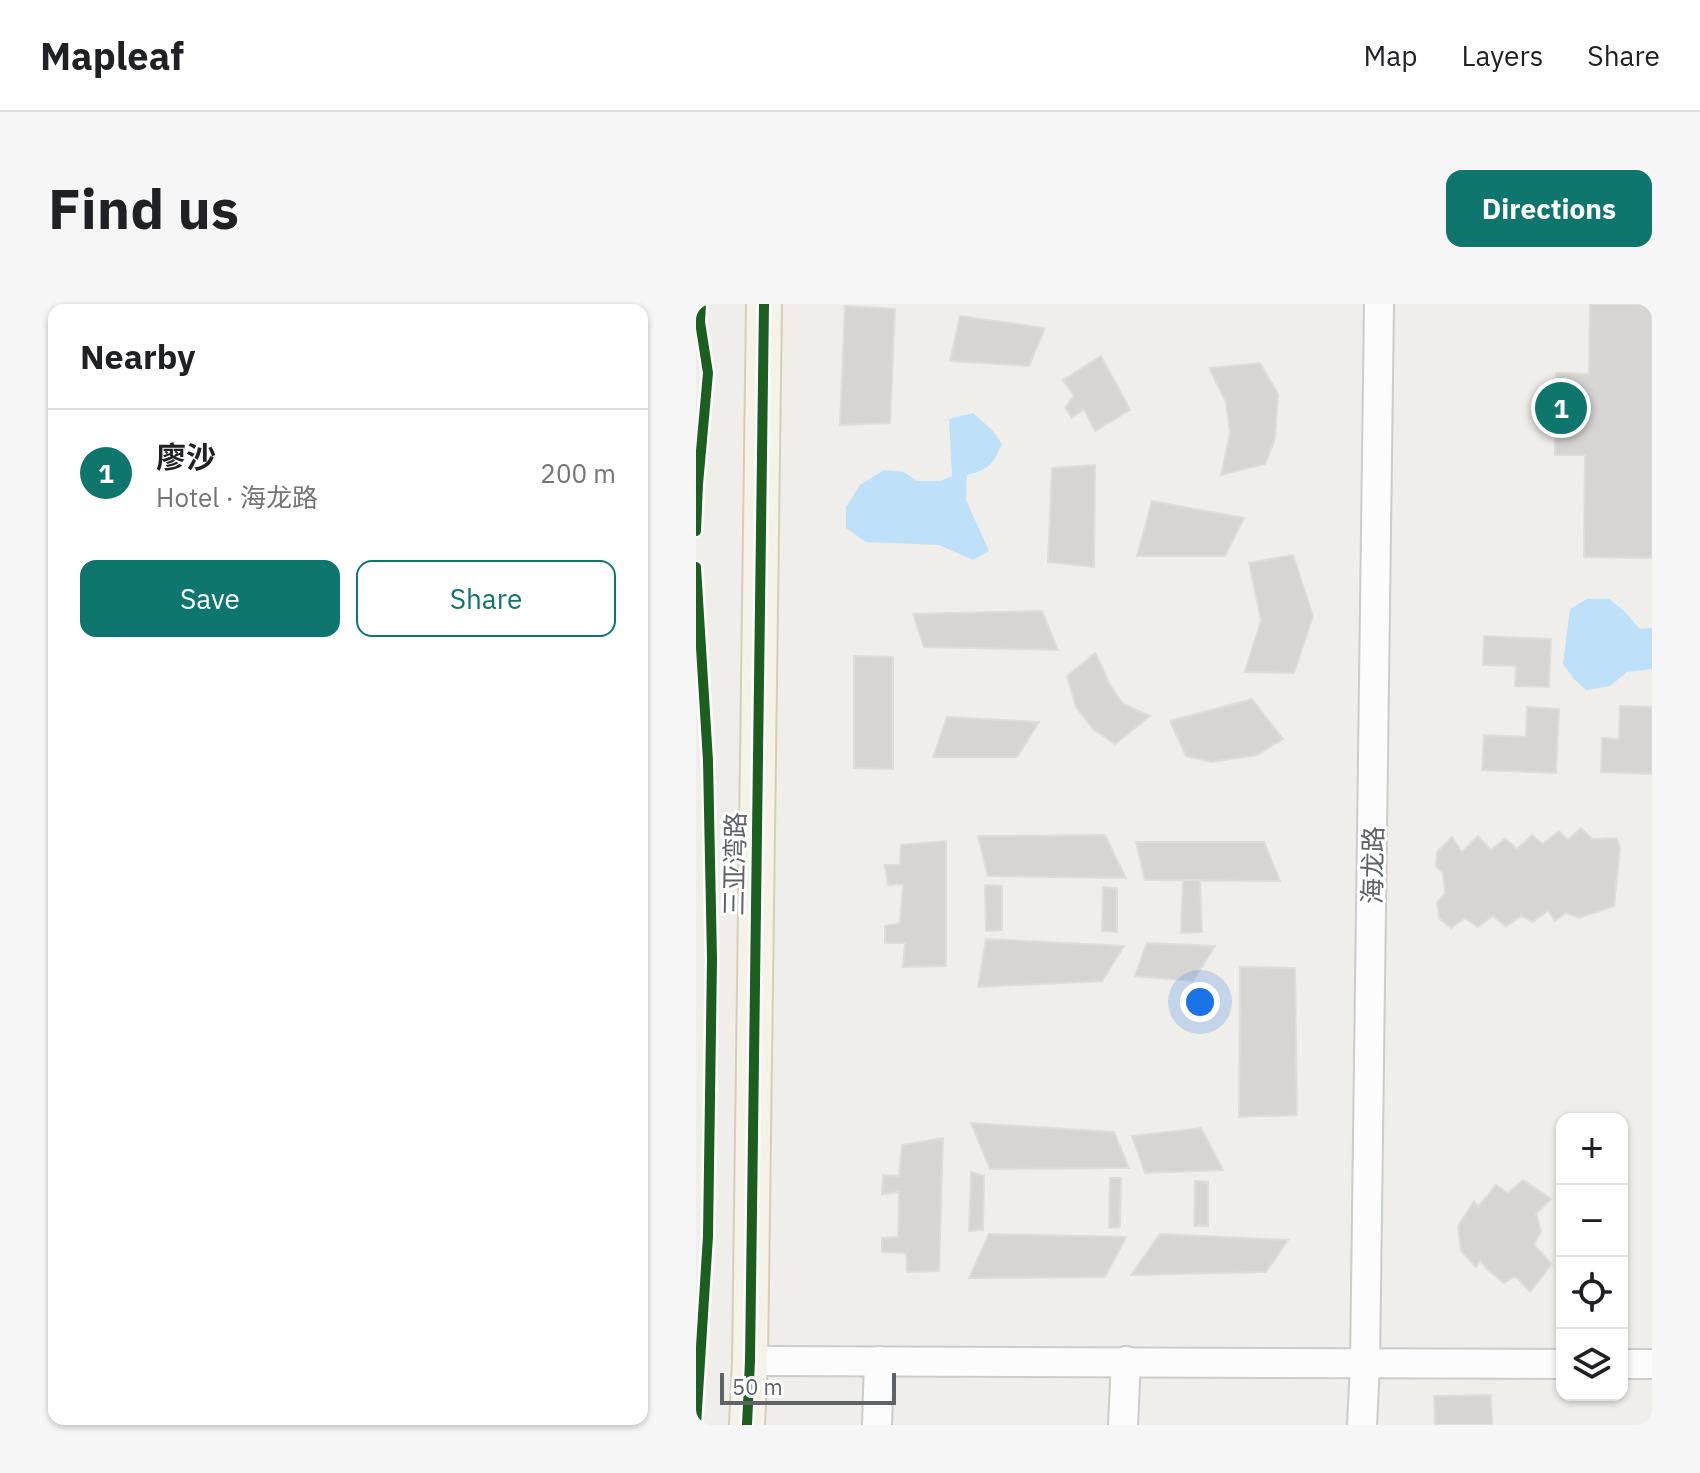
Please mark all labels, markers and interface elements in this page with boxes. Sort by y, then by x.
text: Mapleaf [40,31,184,80]
text: Map [1363,37,1417,74]
text: Layers [1461,37,1543,74]
text: Share [1587,37,1660,74]
button: Directions [1446,170,1652,247]
text: Find us [48,172,239,244]
text: Nearby [80,334,195,378]
pin: 1 [1535,378,1587,438]
text: 廖沙 [156,437,216,476]
text: 1 [98,456,114,490]
text: 200 m [540,456,616,490]
text: Hotel · 海龙路 [156,480,318,514]
button: Save [80,560,340,637]
button: Share [356,560,616,637]
street label: 三亚湾路 [716,812,752,916]
street label: 海龙路 [1354,826,1390,904]
your location [1180,982,1220,1022]
map controls [1556,1113,1628,1401]
button: + [1556,1113,1628,1185]
button: − [1556,1185,1628,1257]
button: locate [1556,1257,1628,1329]
button: layers [1556,1329,1628,1401]
scale bar [720,1369,896,1405]
text: 50 m [732,1372,783,1401]

